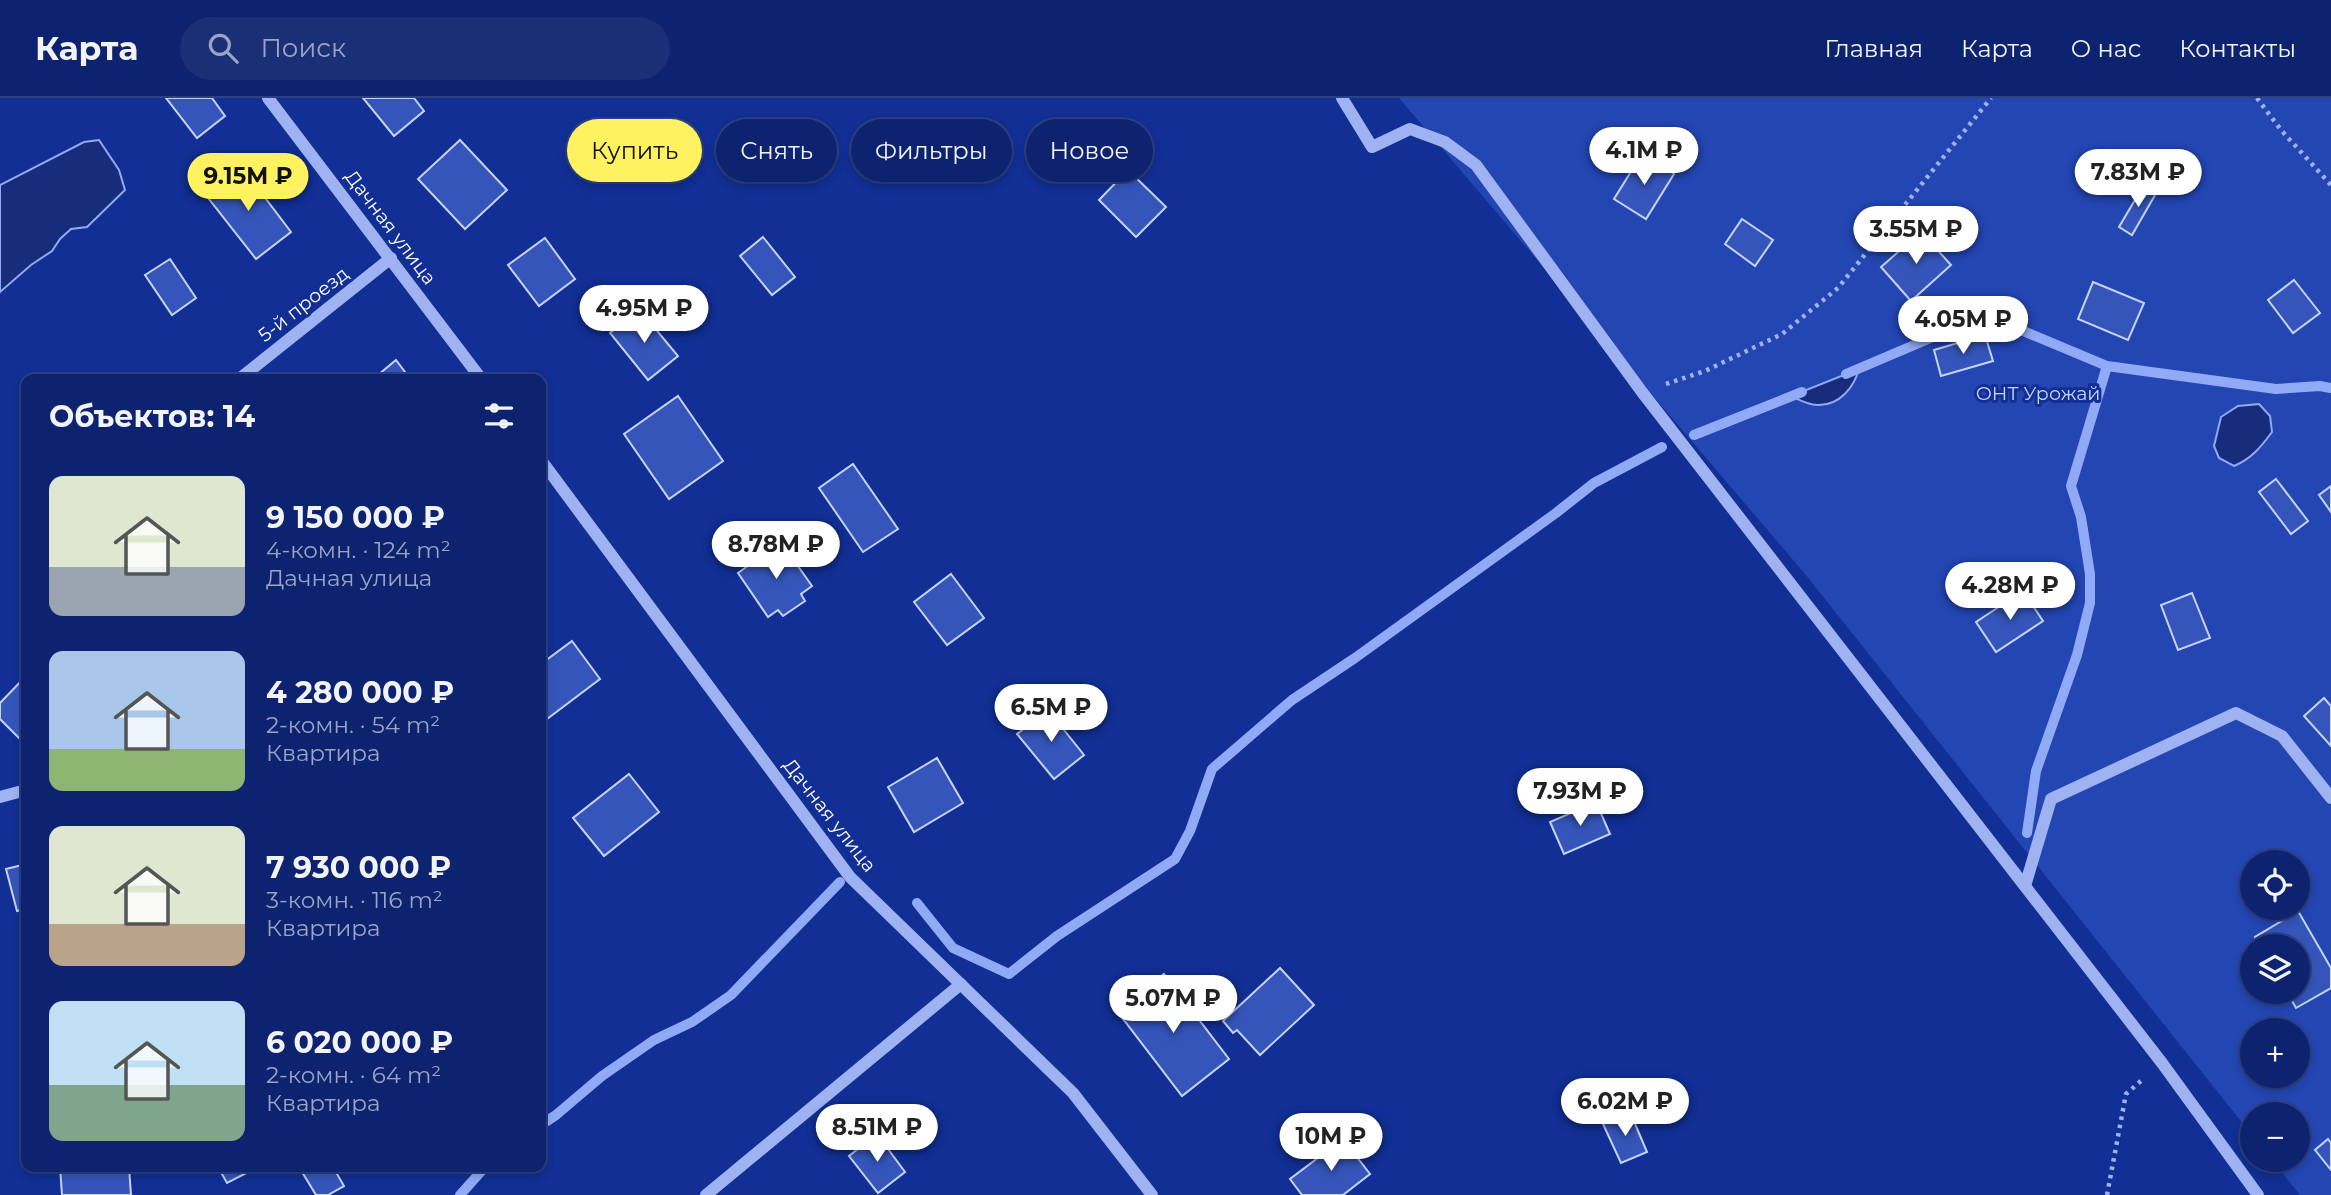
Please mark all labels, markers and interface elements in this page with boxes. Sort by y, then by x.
search box [180,17,670,80]
text: Карта [35,28,138,68]
icon: search [204,29,242,67]
text: Поиск [260,32,346,64]
text: Главная [1825,34,1923,63]
text: Карта [1961,34,2033,63]
text: О нас [2071,34,2141,63]
text: Контакты [2179,34,2296,63]
chip: Купить [567,119,702,182]
chip: Снять [716,119,837,182]
chip: Фильтры [851,119,1012,182]
chip: Новое [1026,119,1153,182]
pin: 4.1M ₽ [1587,127,1701,187]
text: 4.1M ₽ [1605,136,1683,164]
pin: 7.83M ₽ [2073,150,2203,209]
pin: 9.15M ₽ [183,153,313,213]
text: 7.83M ₽ [2091,158,2185,186]
text: 9.15M ₽ [203,162,293,190]
street label: Дачная улица [340,166,441,289]
pin: 3.55M ₽ [1851,206,1981,266]
text: 3.55M ₽ [1869,215,1963,243]
street label: 5-й проезд [254,262,353,347]
pin: 4.95M ₽ [579,286,709,345]
text: 4.95M ₽ [596,294,693,322]
pin: 4.05M ₽ [1898,296,2028,356]
text: 4.05M ₽ [1914,305,2012,333]
park label: ОНТ Урожай [1976,382,2100,405]
icon: filters [480,397,518,435]
text: Объектов: 14 [49,398,255,435]
text: 9 150 000 ₽ [266,499,445,536]
icon: home [105,504,189,588]
pin: 8.78M ₽ [711,522,841,581]
text: 8.78M ₽ [728,530,824,558]
text: 4-комн. · 124 m² [266,536,451,564]
pin: 4.28M ₽ [1945,562,2075,622]
text: Дачная улица [266,564,432,592]
text: 4.28M ₽ [1961,571,2059,599]
text: 4 280 000 ₽ [266,674,454,711]
icon: home [105,679,189,763]
pin: 6.5M ₽ [994,684,1108,744]
text: 6.5M ₽ [1011,693,1091,721]
text: 2-комн. · 54 m² [266,711,440,739]
text: Квартира [266,739,380,767]
street label: Дачная улица [778,754,881,876]
pin: 7.93M ₽ [1515,768,1645,828]
text: 7.93M ₽ [1533,777,1627,805]
text: 7 930 000 ₽ [266,849,451,886]
map controls [2240,850,2310,1172]
button: locate [2240,850,2310,920]
icon: home [105,854,189,938]
text: 3-комн. · 116 m² [266,886,443,914]
text: Квартира [266,914,380,942]
button: layers [2240,934,2310,1004]
pin: 5.07M ₽ [1108,976,1238,1035]
text: 5.07M ₽ [1125,984,1221,1012]
button: + [2240,1018,2310,1088]
text: 6 020 000 ₽ [266,1024,453,1061]
icon: home [105,1029,189,1113]
text: 2-комн. · 64 m² [266,1061,441,1089]
pin: 6.02M ₽ [1560,1079,1690,1138]
text: 6.02M ₽ [1577,1087,1673,1115]
text: Квартира [266,1089,380,1117]
button: − [2240,1102,2310,1172]
pin: 8.51M ₽ [812,1104,942,1164]
text: 8.51M ₽ [832,1113,922,1141]
pin: 10M ₽ [1282,1114,1380,1173]
text: 10M ₽ [1296,1122,1366,1150]

